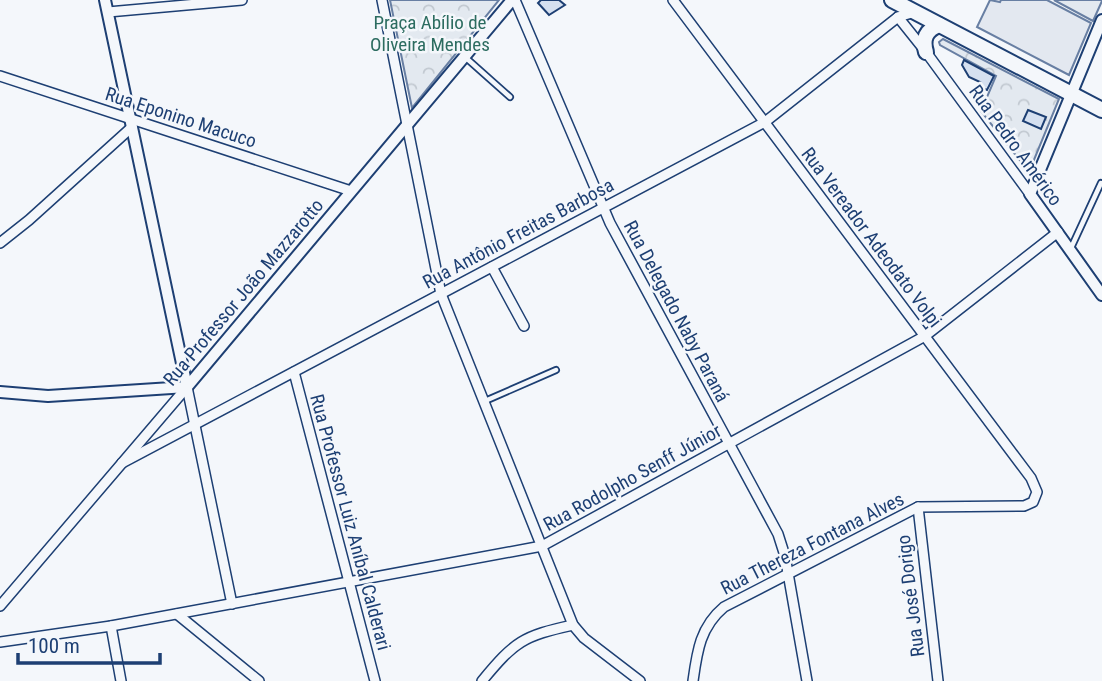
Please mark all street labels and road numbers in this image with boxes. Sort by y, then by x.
street label: Rua Pedro Américo [964,80,1067,210]
street label: Rua Eponino Macuco [102,82,259,153]
street label: Rua Vereador Adeodato Volpi [796,143,947,332]
street label: Rua Antônio Freitas Barbosa [419,173,618,294]
street label: Rua Professor João Mazzarotto [158,194,328,390]
street label: Rua Delegado Naby Paraná [619,217,734,406]
street label: Rua Professor Luiz Aníbal Calderari [305,392,396,653]
street label: Rua Rodolpho Senff Júnior [539,419,725,536]
street label: Rua Thereza Fontana Alves [717,487,908,600]
street label: Rua José Dorigo [892,534,929,658]

